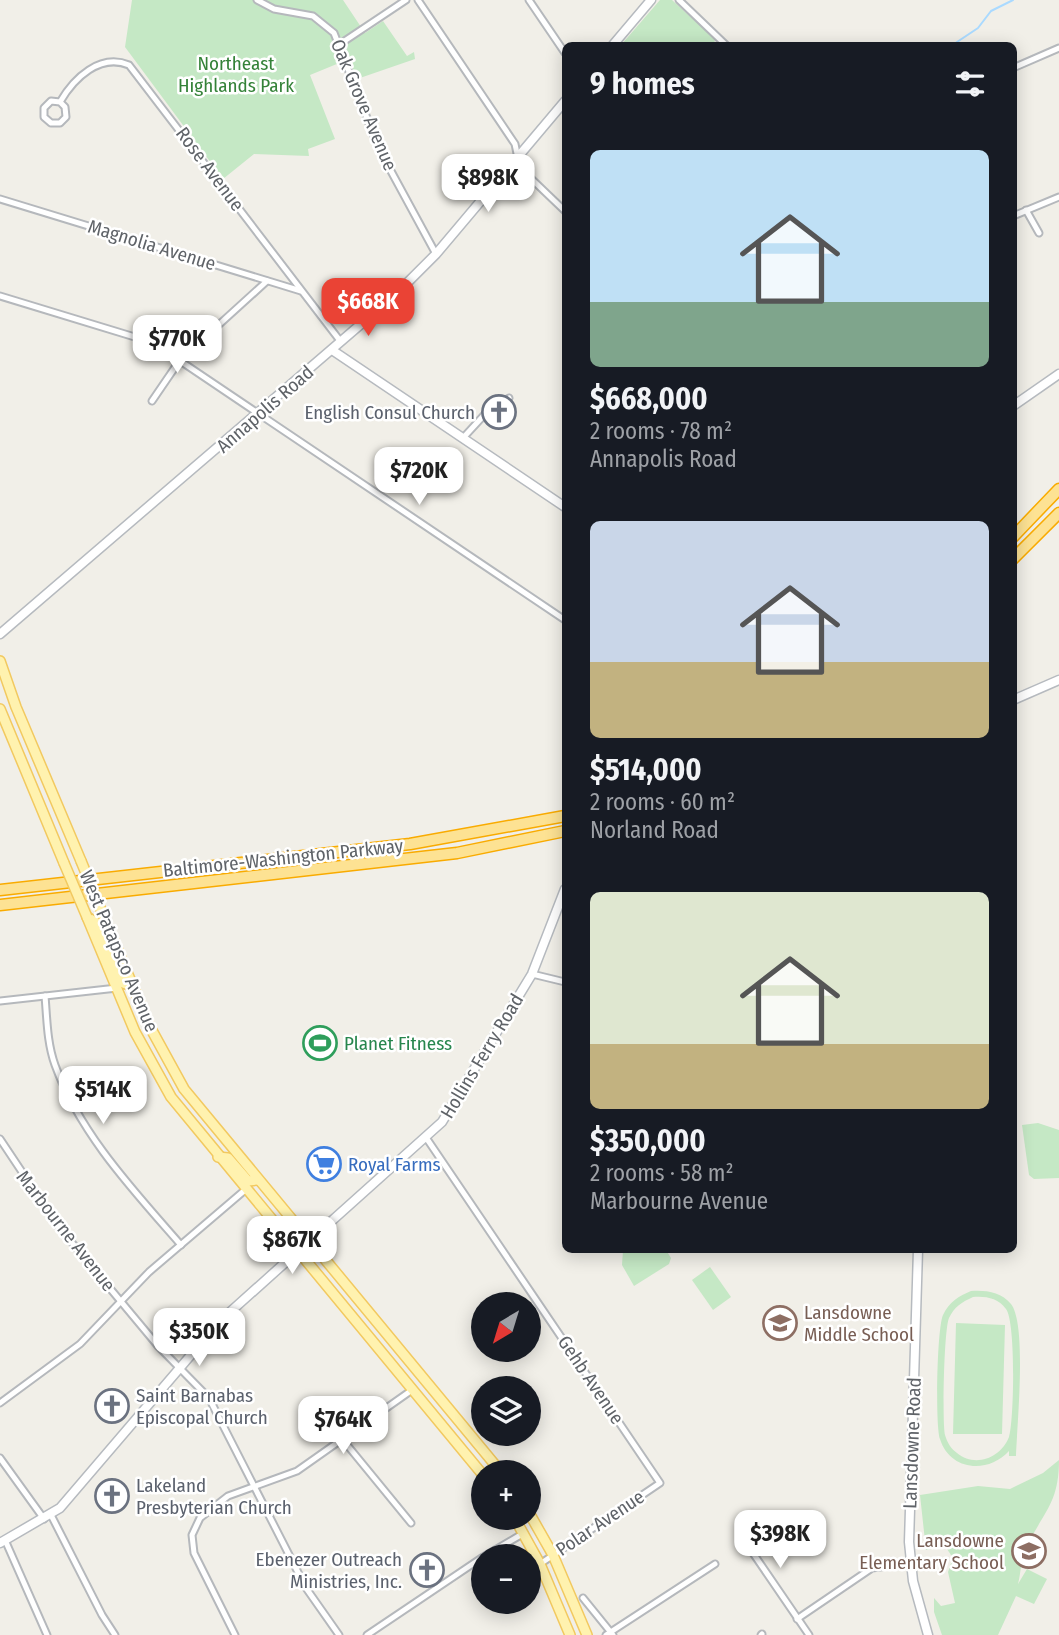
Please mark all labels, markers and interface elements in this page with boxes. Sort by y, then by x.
street label: Oak Grove Avenue [326,36,402,174]
park label: Northeast Highlands Park [178,52,294,97]
icon: filters [951,65,989,103]
text: 9 homes [590,66,695,102]
street label: Rose Avenue [171,122,249,216]
pin: $898K [439,154,537,214]
text: $898K [458,163,518,191]
icon: home [727,196,853,322]
street label: Magnolia Avenue [85,215,219,275]
pin: $668K [319,278,417,338]
text: $668K [337,287,399,315]
pin: $770K [128,316,226,375]
text: $770K [149,324,205,352]
street label: Annapolis Road [212,361,318,457]
text: $668,000 [590,381,708,417]
church icon: English Consul Church [480,393,518,431]
place label: English Consul Church [304,401,475,424]
text: 2 rooms · 78 m² [590,417,732,445]
text: Annapolis Road [590,445,737,473]
pin: $720K [370,448,468,507]
text: $720K [390,456,448,484]
icon: home [727,567,853,693]
text: $514,000 [590,752,702,788]
text: 2 rooms · 60 m² [590,788,735,816]
text: Norland Road [590,816,719,844]
street label: Baltimore-Washington Parkway [162,834,405,882]
street label: West Patapsco Avenue [75,867,163,1035]
icon: home [727,938,853,1064]
street label: Hollins Ferry Road [436,989,528,1123]
sports icon: Planet Fitness [301,1024,339,1062]
place label: Planet Fitness [344,1032,452,1055]
pin: $514K [54,1066,152,1126]
text: $514K [75,1075,131,1103]
text: $350,000 [590,1123,706,1159]
supermarket icon: Royal Farms [305,1145,343,1183]
place label: Royal Farms [348,1153,441,1176]
text: 2 rooms · 58 m² [590,1159,734,1187]
street label: Marbourne Avenue [12,1166,120,1296]
text: Marbourne Avenue [590,1187,768,1215]
pin: $867K [243,1216,341,1276]
text: $867K [263,1225,321,1253]
north arrow [471,1292,541,1362]
map controls [471,1292,541,1614]
place label: Lansdowne Middle School [804,1301,914,1346]
school or university icon: Lansdowne Middle School [761,1304,799,1342]
pin: $350K [150,1308,248,1368]
text: $350K [169,1317,229,1345]
street label: Gehb Avenue [553,1331,629,1429]
button: layers [471,1376,541,1446]
street label: Lansdowne Road [898,1377,926,1509]
place label: Saint Barnabas Episcopal Church [136,1384,268,1429]
church icon: Saint Barnabas Episcopal Church [93,1387,131,1425]
pin: $764K [294,1396,392,1456]
text: $764K [314,1405,372,1433]
button: + [471,1460,541,1530]
place label: Lakeland Presbyterian Church [136,1474,292,1519]
church icon: Lakeland Presbyterian Church [93,1477,131,1515]
street label: Polar Avenue [551,1485,649,1561]
pin: $398K [731,1510,829,1570]
text: $398K [750,1519,810,1547]
place label: Lansdowne Elementary School [859,1529,1004,1574]
school or university icon: Lansdowne Elementary School [1010,1532,1048,1570]
button: − [471,1544,541,1614]
place label: Ebenezer Outreach Ministries, Inc. [256,1548,402,1593]
church icon: Ebenezer Outreach Ministries, Inc. [408,1551,446,1589]

